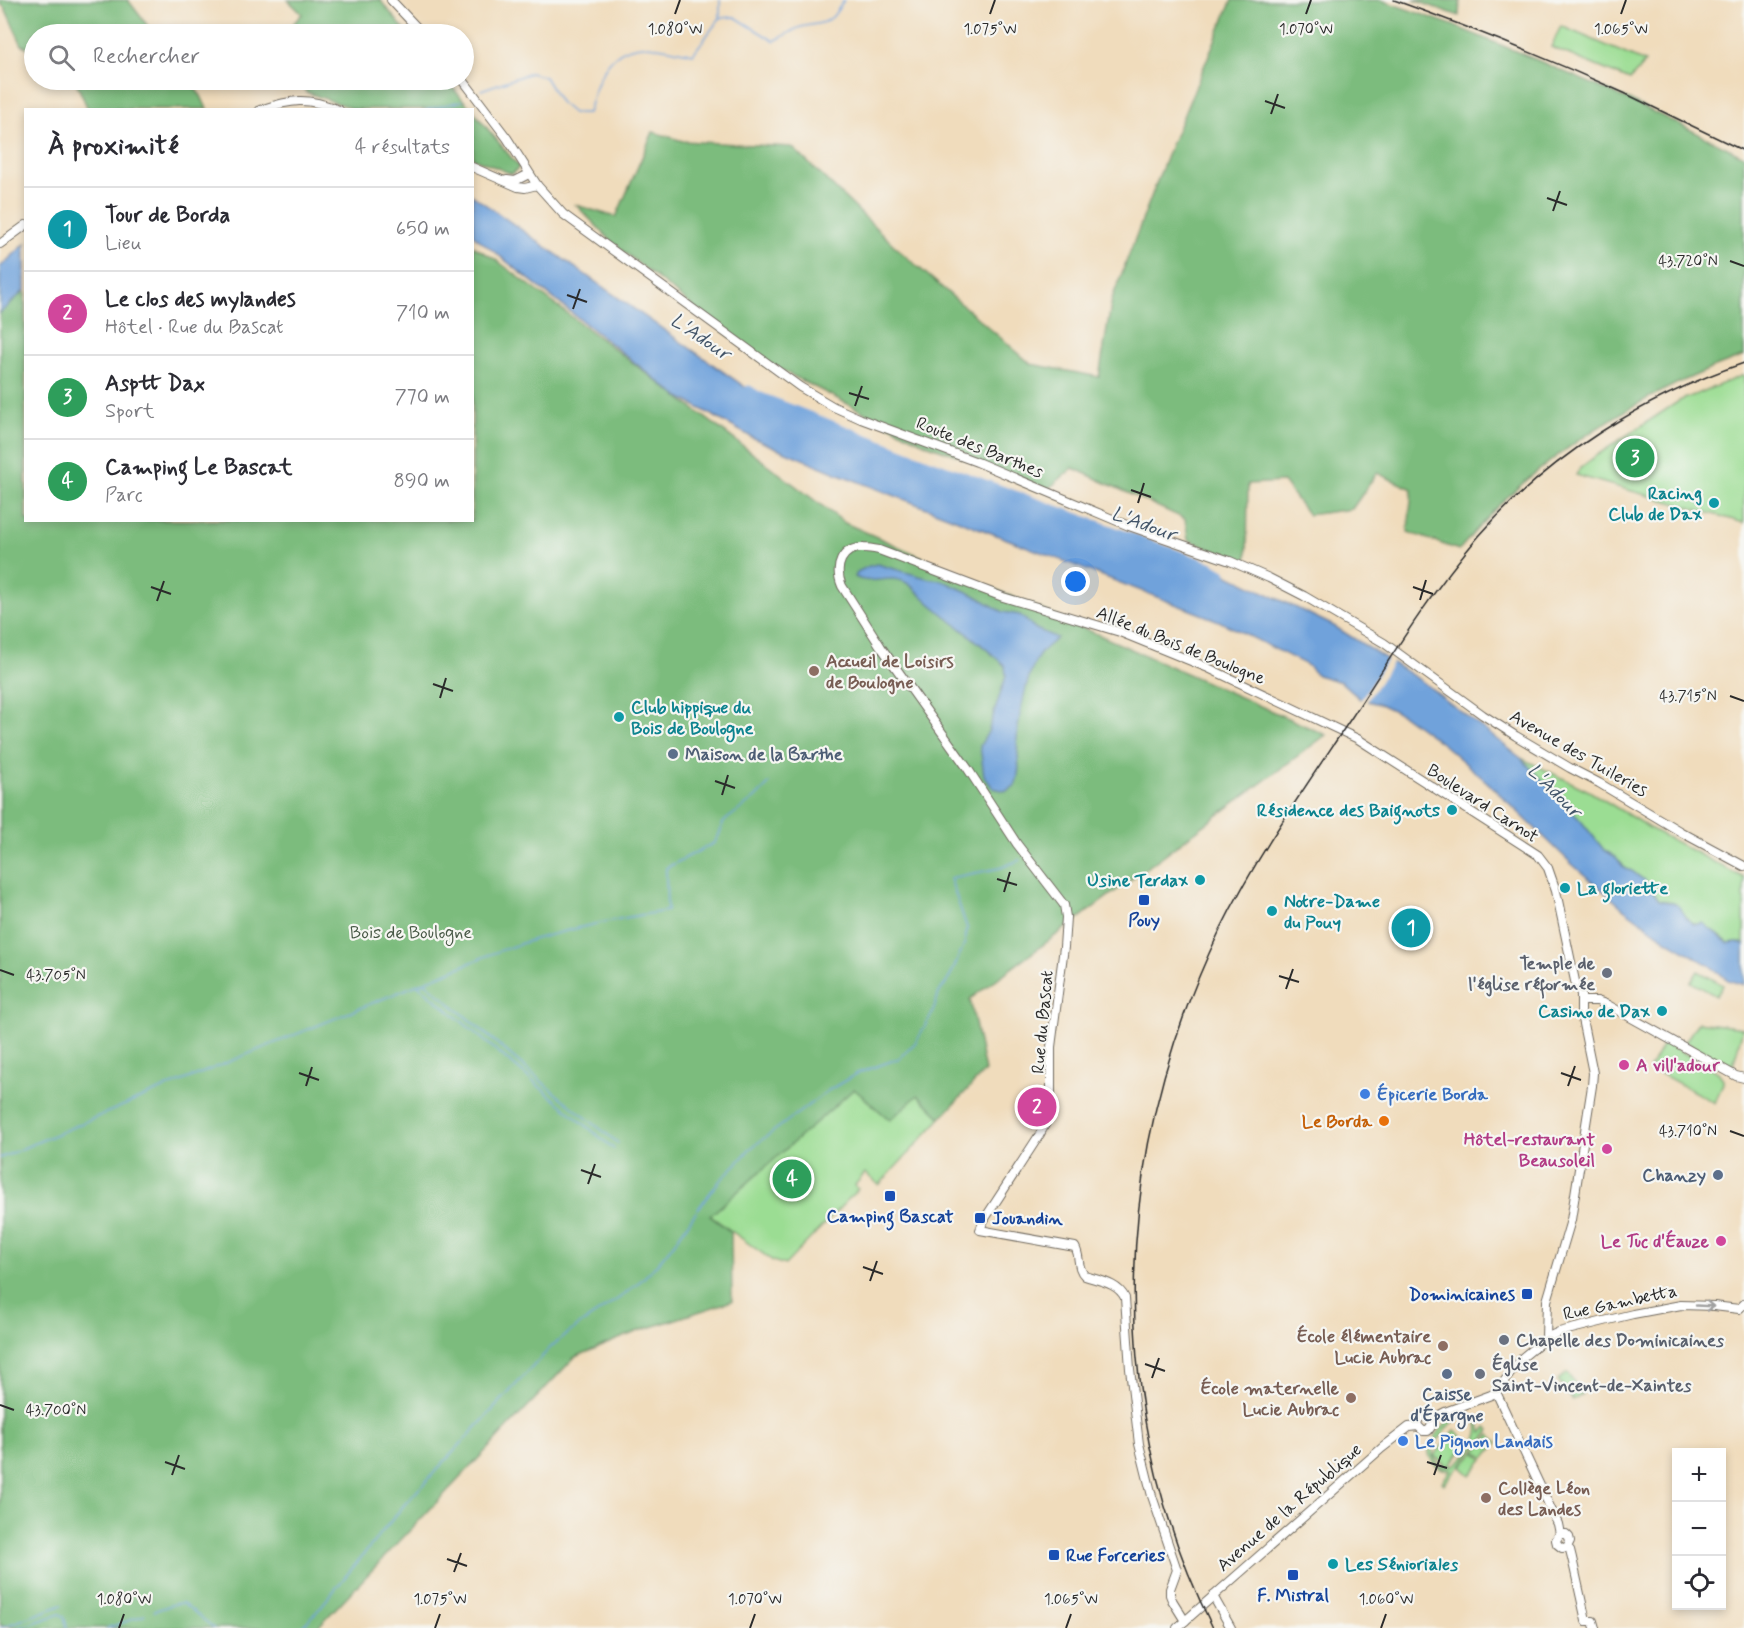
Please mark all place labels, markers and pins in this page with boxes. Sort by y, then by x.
pin: 3 [1616,436,1654,480]
place label: Racing Club de Dax [1608,482,1702,527]
marker: Racing Club de Dax [1707,496,1721,510]
place label: Accueil de Loisirs de Boulogne [826,650,953,695]
marker: Accueil de Loisirs de Boulogne [807,664,821,678]
place label: Club hippique du Bois de Boulogne [631,696,753,743]
marker: Club hippique du Bois de Boulogne [612,710,626,724]
place label: Maison de la Barthe [685,743,843,767]
marker: Maison de la Barthe [666,747,680,761]
place label: Résidence des Baignots [1257,799,1440,825]
marker: Résidence des Baignots [1445,803,1459,817]
place label: Usine Terdax [1087,869,1188,893]
marker: Usine Terdax [1193,873,1207,887]
place label: La gloriette [1577,877,1668,903]
marker: La gloriette [1558,881,1572,895]
place label: Notre-Dame du Pouy [1284,890,1380,935]
marker: Pouy [1137,893,1151,907]
marker: Notre-Dame du Pouy [1265,904,1279,918]
pin: 1 [1392,906,1430,950]
place label: Pouy [1128,909,1160,933]
place label: Temple de l'église réformée [1468,952,1596,999]
marker: Temple de l'église réformée [1600,966,1614,980]
place label: Casino de Dax [1538,1000,1650,1024]
marker: Casino de Dax [1655,1004,1669,1018]
place label: A vill'adour [1636,1054,1720,1078]
marker: A vill'adour [1617,1058,1631,1072]
place label: Épicerie Borda [1377,1082,1489,1107]
pin: 2 [1018,1084,1056,1130]
marker: Épicerie Borda [1358,1087,1372,1101]
place label: Le Borda [1302,1110,1373,1134]
marker: Le Borda [1377,1114,1391,1128]
place label: Hôtel-restaurant Beausoleil [1464,1128,1595,1173]
marker: Hôtel-restaurant Beausoleil [1600,1142,1614,1156]
pin: 4 [772,1156,812,1202]
place label: Chanzy [1642,1164,1706,1188]
marker: Chanzy [1711,1168,1725,1182]
marker: Camping Bascat [883,1189,897,1203]
place label: Camping Bascat [827,1205,954,1231]
place label: Jouandin [992,1207,1063,1231]
marker: Jouandin [973,1211,987,1225]
place label: Le Tuc d'Éauze [1601,1229,1710,1254]
marker: Le Tuc d'Éauze [1714,1234,1728,1248]
place label: Dominicaines [1409,1283,1515,1307]
marker: Dominicaines [1520,1287,1534,1301]
place label: École élémentaire Lucie Aubrac [1297,1324,1431,1370]
place label: Chapelle des Dominicaines [1516,1329,1724,1353]
marker: Chapelle des Dominicaines [1497,1333,1511,1347]
marker: École élémentaire Lucie Aubrac [1436,1339,1450,1353]
place label: Église Saint-Vincent-de-Xaintes [1492,1352,1691,1398]
marker: Caisse d'Épargne [1440,1367,1454,1381]
marker: Église Saint-Vincent-de-Xaintes [1473,1367,1487,1381]
place label: École maternelle Lucie Aubrac [1200,1376,1340,1422]
place label: Caisse d'Épargne [1410,1383,1484,1430]
marker: École maternelle Lucie Aubrac [1344,1391,1358,1405]
place label: Le Pignon Landais [1415,1430,1553,1456]
marker: Le Pignon Landais [1396,1434,1410,1448]
place label: Collège Léon des Landes [1498,1477,1590,1522]
marker: Collège Léon des Landes [1479,1491,1493,1505]
place label: Rue Forceries [1066,1544,1165,1568]
marker: Rue Forceries [1047,1548,1061,1562]
place label: Les Sénioriales [1345,1553,1458,1577]
marker: Les Sénioriales [1326,1557,1340,1571]
marker: F. Mistral [1286,1568,1300,1582]
place label: F. Mistral [1257,1584,1329,1608]

